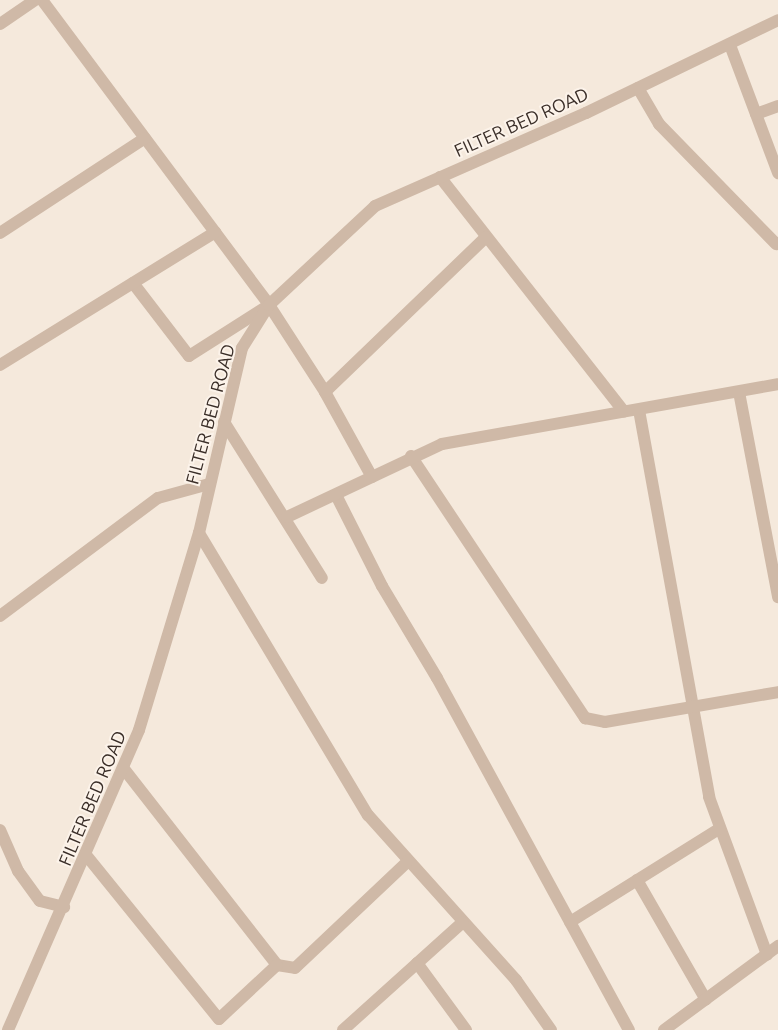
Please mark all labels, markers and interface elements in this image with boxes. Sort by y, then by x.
street label: FILTER BED ROAD [451,83,591,161]
street label: FILTER BED ROAD [181,341,239,487]
street label: FILTER BED ROAD [54,727,130,869]

